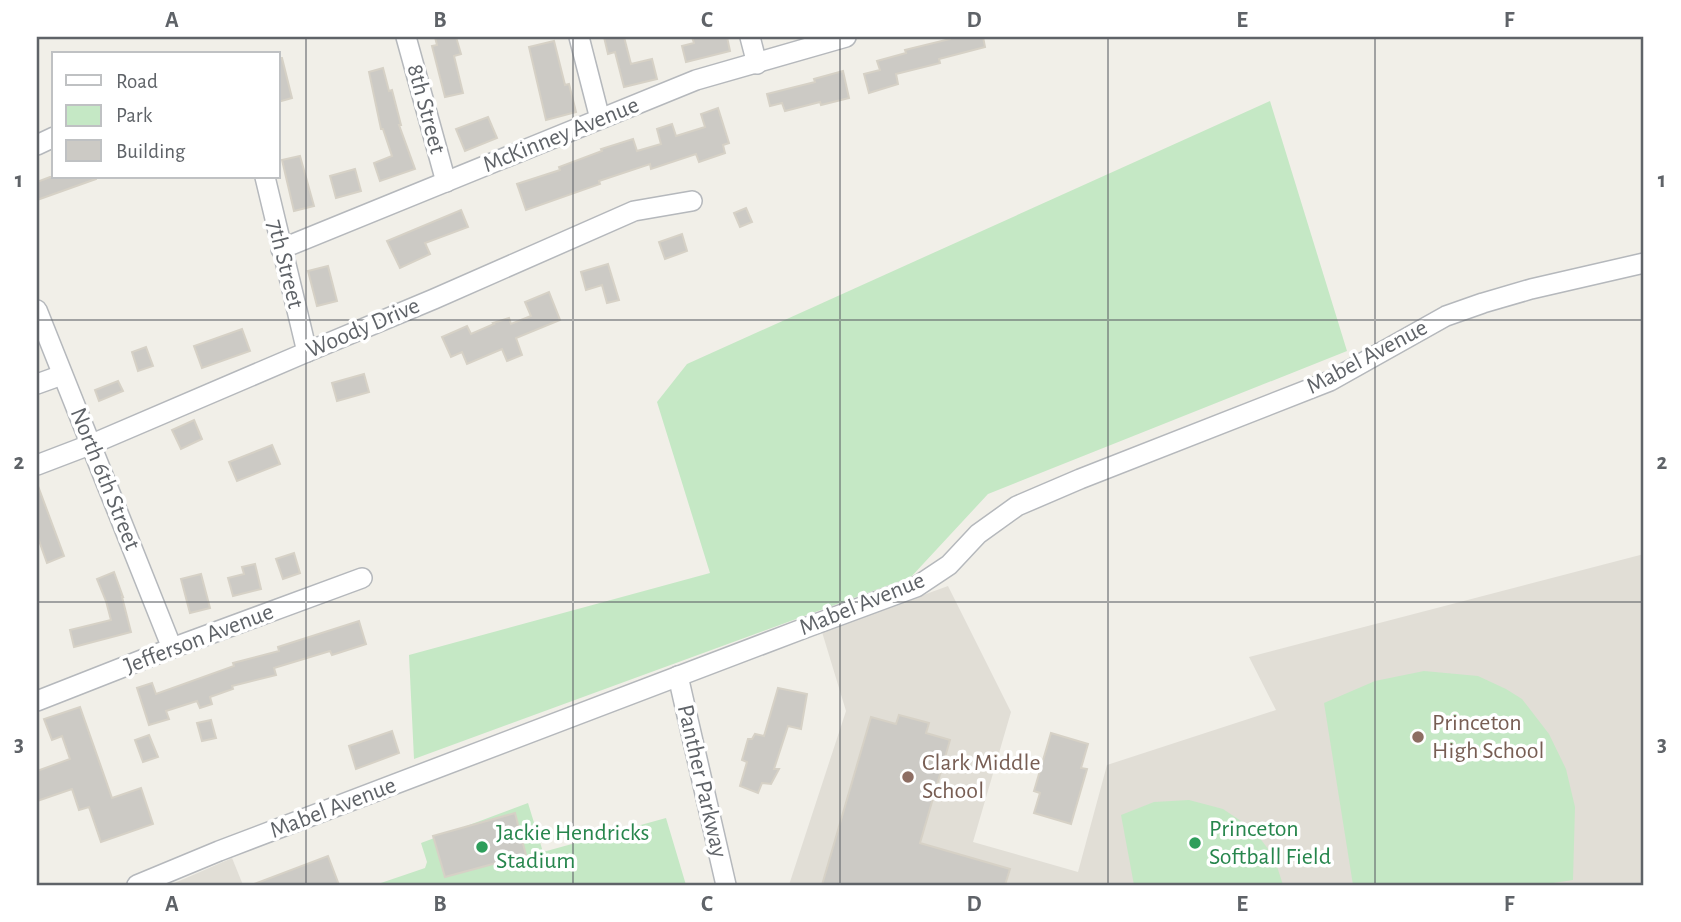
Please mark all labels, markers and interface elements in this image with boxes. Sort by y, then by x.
text: A [165,9,179,32]
text: B [433,9,447,32]
text: C [701,9,713,32]
text: D [966,9,982,32]
text: E [1236,9,1248,32]
text: F [1504,9,1515,32]
legend [52,52,280,178]
street label: 8th Street [403,61,450,157]
text: Road [116,71,158,92]
street label: McKinney Avenue [480,93,642,177]
text: Park [116,105,153,126]
text: Building [116,141,186,162]
text: 1 [15,169,23,192]
text: 1 [1658,169,1666,192]
street label: 7th Street [262,217,308,311]
street label: Woody Drive [303,293,423,363]
street label: Mabel Avenue [1303,315,1431,399]
street label: North 6th Street [66,404,145,554]
text: 2 [14,451,25,474]
text: 2 [1657,451,1668,474]
street label: Mabel Avenue [796,568,928,640]
street label: Jefferson Avenue [121,600,277,678]
street label: Panther Parkway [673,702,731,860]
place label: Princeton High School [1432,711,1544,763]
marker: Princeton High School [1410,729,1426,745]
text: 3 [14,733,24,756]
text: 3 [1657,733,1667,756]
place label: Clark Middle School [922,751,1041,803]
marker: Clark Middle School [900,769,916,785]
street label: Mabel Avenue [267,773,399,843]
place label: Princeton Softball Field [1209,817,1331,869]
place label: Jackie Hendricks Stadium [496,821,649,873]
marker: Princeton Softball Field [1187,835,1203,851]
marker: Jackie Hendricks Stadium [474,839,490,855]
text: A [165,893,179,916]
text: B [433,893,447,916]
text: C [701,893,713,916]
text: D [966,893,982,916]
text: E [1236,893,1248,916]
text: F [1504,893,1515,916]

